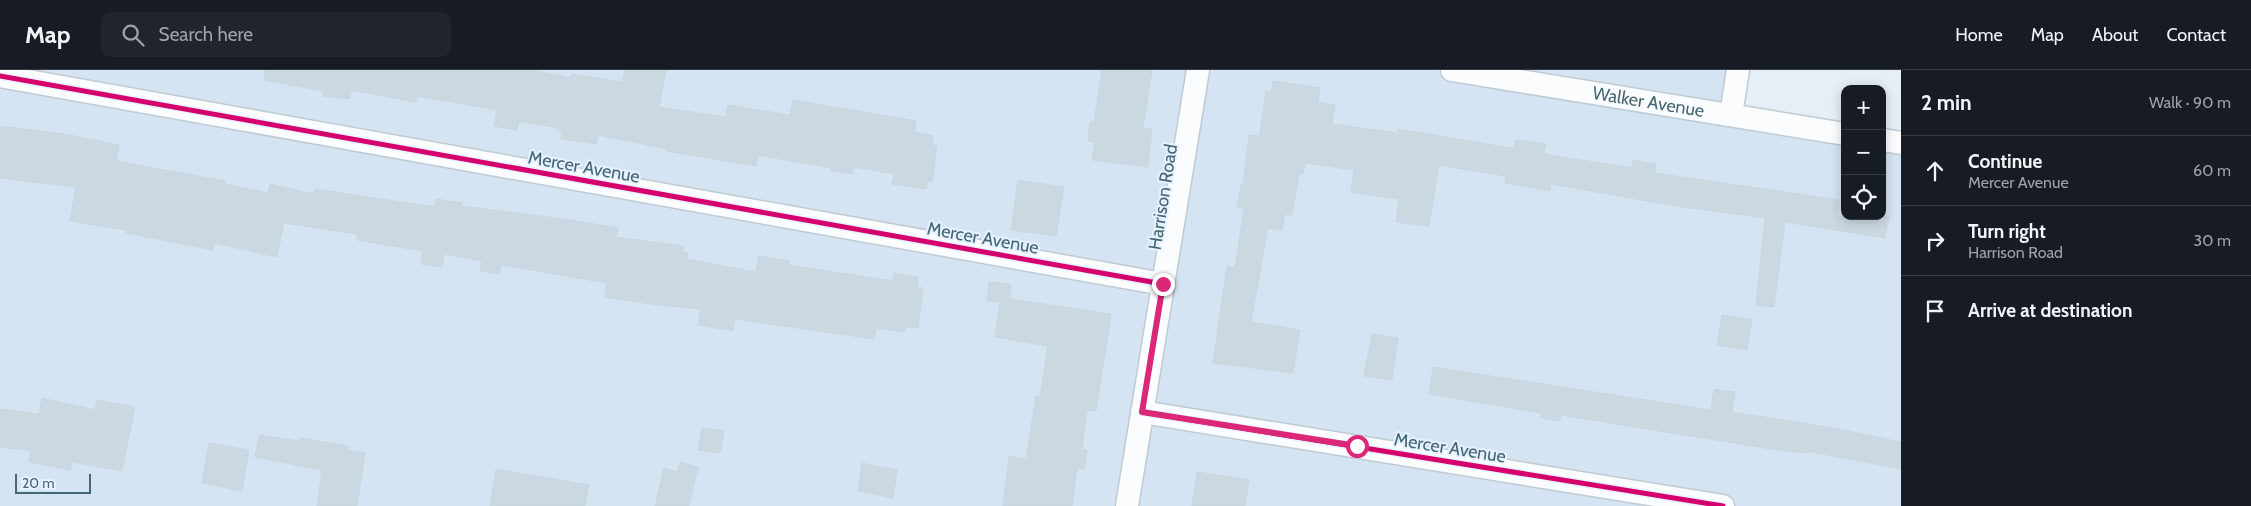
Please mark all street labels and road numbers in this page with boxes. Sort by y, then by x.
street label: Walker Avenue [1591,82,1706,122]
street label: Harrison Road [1144,142,1182,252]
street label: Mercer Avenue [526,146,642,188]
street label: Mercer Avenue [925,217,1041,259]
street label: Mercer Avenue [1392,428,1508,468]

